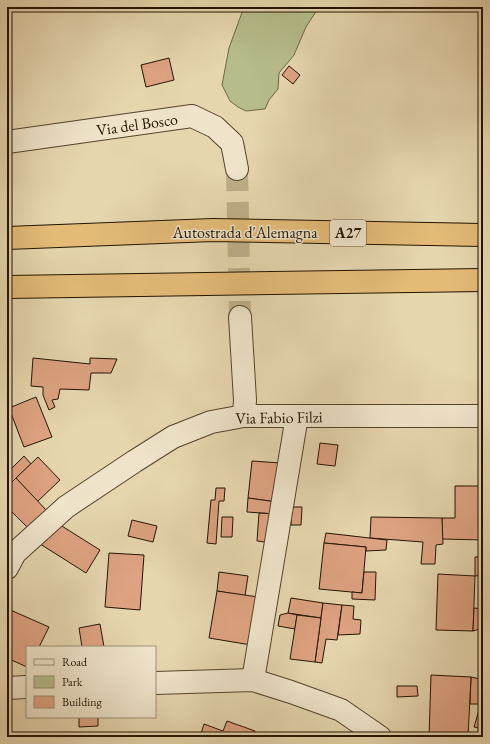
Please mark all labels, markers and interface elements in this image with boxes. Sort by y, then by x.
street label: Via del Bosco [95,108,179,141]
road number: A27 [330,220,366,246]
street label: Autostrada d'Alemagna [171,222,318,243]
street label: Via Fabio Filzi [235,406,323,429]
legend [26,646,156,718]
text: Road [62,654,88,670]
text: Park [62,674,83,690]
text: Building [62,694,103,710]

